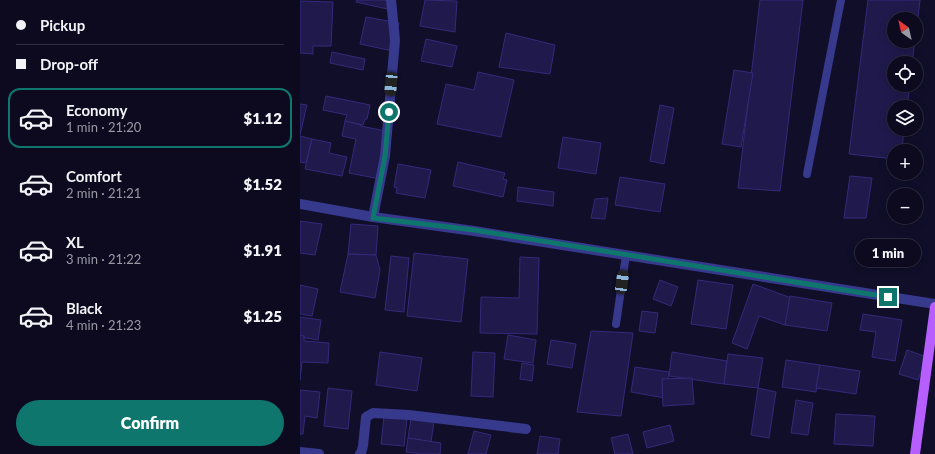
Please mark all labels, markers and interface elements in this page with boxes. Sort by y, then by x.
north arrow [887,12,923,48]
map controls [887,12,923,224]
text: Pickup [40,16,85,34]
text: Drop-off [40,55,98,73]
button: locate [887,56,923,92]
car [384,72,398,96]
icon: car [18,100,54,136]
button: layers [887,100,923,136]
text: Economy [66,101,127,119]
route start [380,103,398,121]
text: $1.12 [244,109,282,127]
text: 1 min · 21:20 [66,119,141,135]
button: + [887,144,923,180]
icon: car [18,166,54,202]
text: Comfort [66,167,122,185]
text: $1.52 [244,175,282,193]
text: 2 min · 21:21 [66,185,141,201]
button: − [887,188,923,224]
icon: car [18,232,54,268]
text: XL [66,233,84,251]
callout: 1 min [855,239,921,267]
text: $1.91 [244,241,282,259]
text: 1 min [872,245,904,261]
text: 3 min · 21:22 [66,251,141,267]
car [614,269,630,295]
route end [879,288,897,306]
icon: car [18,298,54,334]
text: Black [66,299,102,317]
text: $1.25 [244,307,282,325]
text: 4 min · 21:23 [66,317,141,333]
button: Confirm [16,400,284,446]

